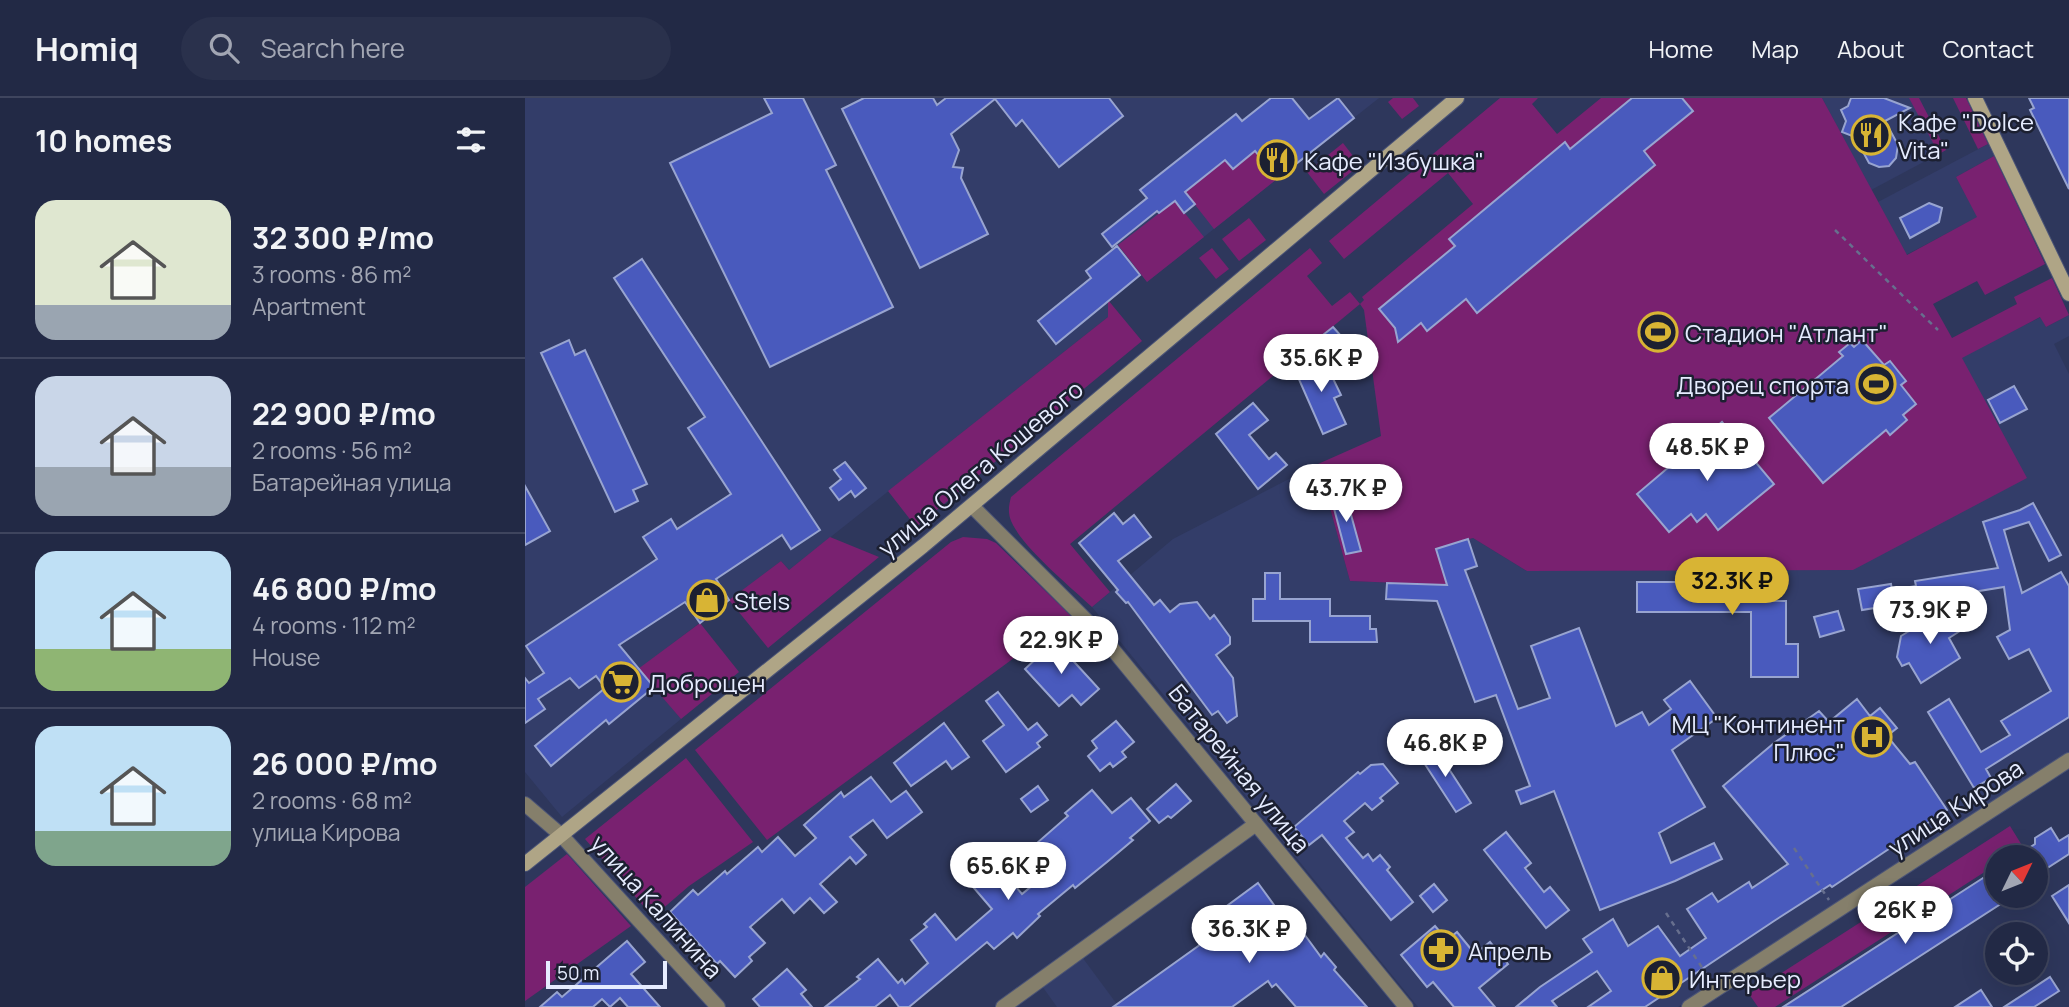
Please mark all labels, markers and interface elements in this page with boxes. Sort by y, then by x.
search box [181,17,671,80]
text: Homiq [35,26,139,71]
icon: search [205,29,243,67]
text: Search here [261,30,405,66]
text: Home [1648,32,1713,65]
text: Map [1751,32,1799,65]
text: About [1837,32,1905,65]
text: Contact [1943,32,2034,65]
place label: Кафе "Dolce Vita" [1898,105,2034,166]
restaurant icon: Кафе "Dolce Vita" [1850,114,1892,156]
text: 10 homes [35,120,172,161]
icon: filters [452,121,490,159]
restaurant icon: Кафе "Избушка" [1256,139,1298,181]
place label: Кафе "Избушка" [1304,144,1484,177]
text: 32 300 ₽/mo [252,217,434,258]
icon: home [91,228,175,312]
text: 3 rooms · 86 m² [252,258,412,290]
text: Apartment [252,290,366,322]
sports icon: Стадион "Атлант" [1637,311,1679,353]
place label: Стадион "Атлант" [1685,316,1888,349]
pin: 35.6K ₽ [1256,334,1386,394]
text: 35.6K ₽ [1280,341,1362,373]
sports icon: Дворец спорта [1855,363,1897,405]
place label: Дворец спорта [1676,368,1849,401]
street label: улица Олега Кошевого [870,372,1090,564]
text: 22 900 ₽/mo [252,393,436,434]
icon: home [91,404,175,488]
pin: 48.5K ₽ [1642,424,1772,483]
text: 48.5K ₽ [1665,430,1749,462]
text: 2 rooms · 56 m² [252,434,412,466]
pin: 43.7K ₽ [1281,464,1411,524]
text: Батарейная улица [252,466,451,498]
text: 43.7K ₽ [1305,471,1387,503]
pin: 32.3K ₽ [1667,558,1797,617]
text: 32.3K ₽ [1691,564,1773,596]
text: 46 800 ₽/mo [252,568,437,609]
icon: home [91,579,175,663]
shop icon: Stels [686,579,728,621]
place label: Stels [734,584,790,617]
pin: 73.9K ₽ [1865,587,1995,646]
text: 73.9K ₽ [1889,593,1971,625]
text: 4 rooms · 112 m² [252,609,416,641]
pin: 22.9K ₽ [996,616,1126,676]
text: 22.9K ₽ [1019,623,1103,655]
text: House [252,641,321,673]
supermarket icon: Доброцен [600,661,642,703]
place label: Доброцен [648,666,765,699]
street label: Батарейная улица [1162,677,1318,859]
place label: МЦ "Континент Плюс" [1671,707,1845,768]
hospital icon: МЦ "Континент Плюс" [1851,716,1893,758]
pin: 46.8K ₽ [1380,720,1510,779]
text: 46.8K ₽ [1403,726,1487,758]
text: 26 000 ₽/mo [252,743,438,784]
street label: улица Кирова [1881,751,2029,863]
icon: home [91,754,175,838]
text: 2 rooms · 68 m² [252,784,412,816]
text: улица Кирова [252,816,401,848]
street label: улица Калинина [584,827,730,985]
pin: 65.6K ₽ [943,842,1073,902]
north arrow [1985,845,2047,908]
map controls [1985,845,2048,985]
text: 65.6K ₽ [966,849,1050,881]
pin: 26K ₽ [1856,886,1954,946]
text: 26K ₽ [1874,893,1936,925]
pin: 36.3K ₽ [1184,906,1314,965]
text: 36.3K ₽ [1208,912,1290,944]
button: locate [1985,922,2048,985]
pharmacy icon: Апрель [1420,929,1462,971]
place label: Апрель [1468,934,1552,967]
shop icon: Интерьер [1641,957,1683,999]
scale bar [546,958,667,990]
text: 50 m [557,960,599,986]
place label: Интерьер [1689,962,1801,995]

